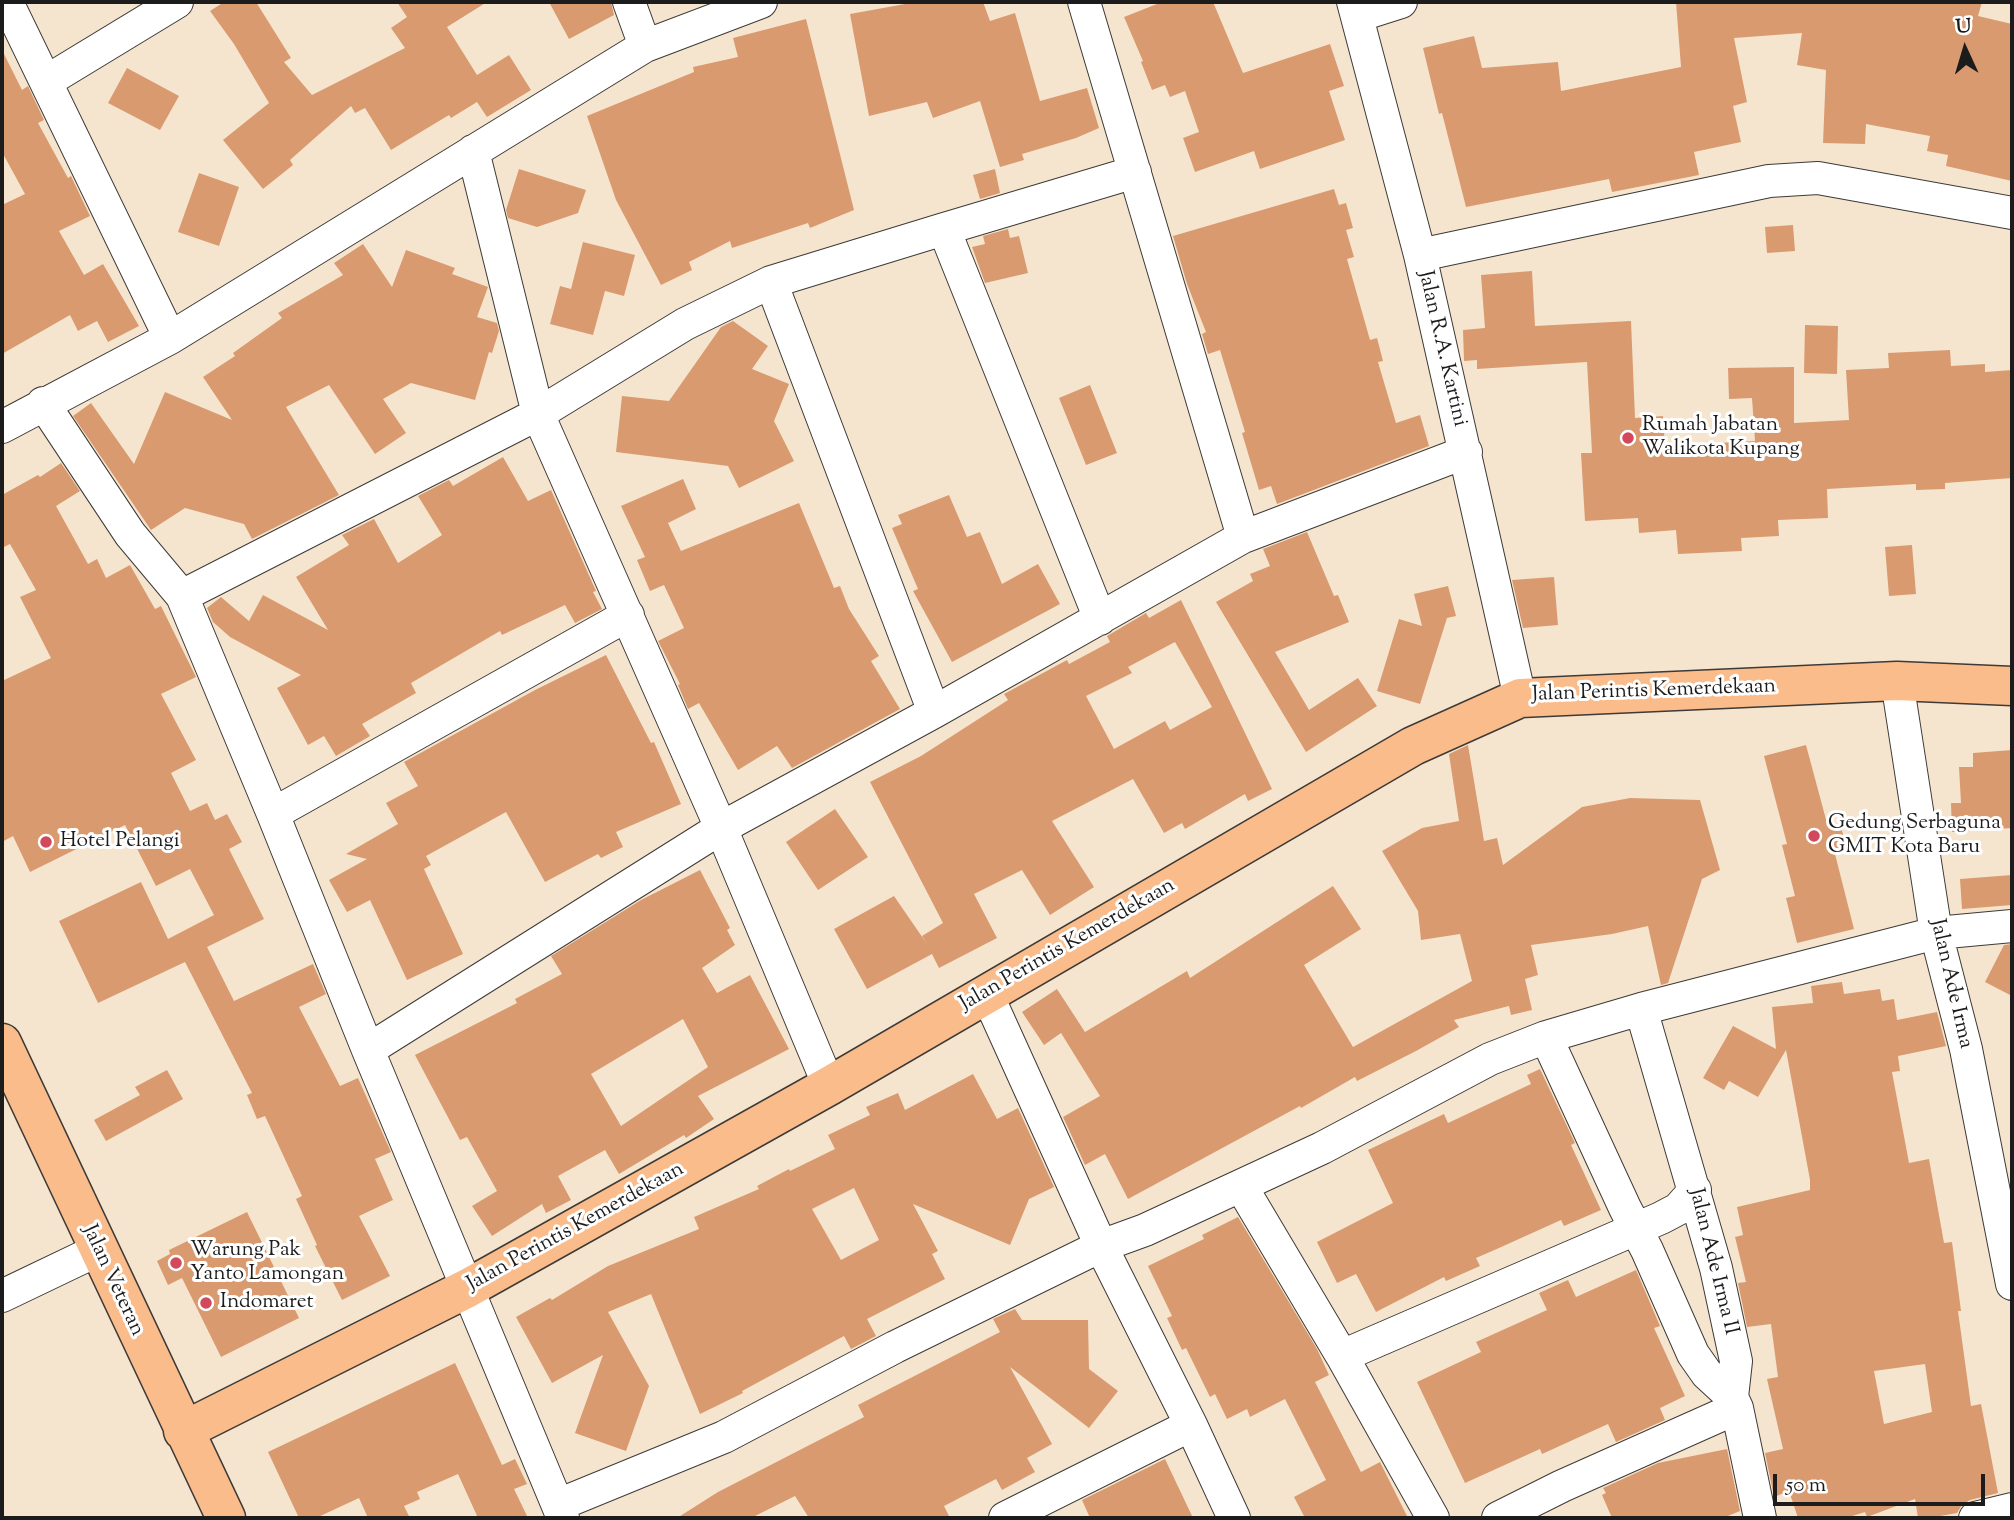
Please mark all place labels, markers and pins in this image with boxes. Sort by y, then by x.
place label: Rumah Jabatan Walikota Kupang [1642,413,1800,463]
marker: Rumah Jabatan Walikota Kupang [1620,430,1636,446]
place label: Gedung Serbaguna GMIT Kota Baru [1828,811,2001,861]
marker: Gedung Serbaguna GMIT Kota Baru [1806,828,1822,844]
place label: Hotel Pelangi [60,829,180,855]
marker: Hotel Pelangi [38,834,54,850]
place label: Warung Pak Yanto Lamongan [190,1238,344,1288]
marker: Warung Pak Yanto Lamongan [168,1255,184,1271]
place label: Indomaret [220,1290,314,1316]
marker: Indomaret [198,1295,214,1311]

